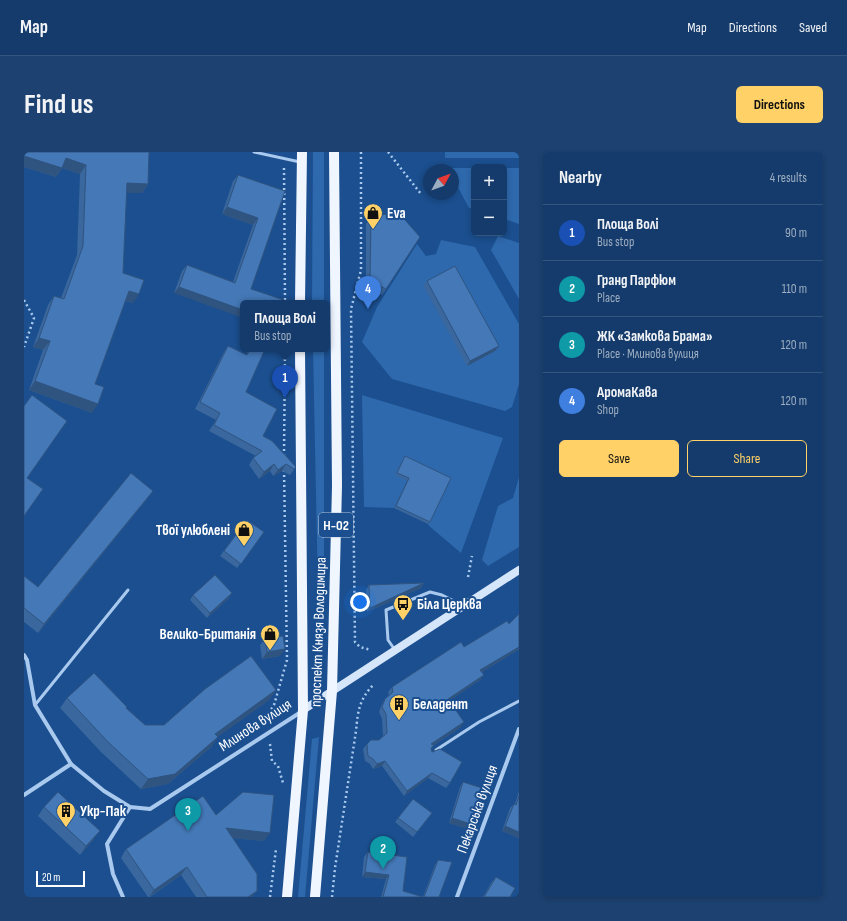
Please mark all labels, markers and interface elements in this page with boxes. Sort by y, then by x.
text: Map [20,16,48,39]
text: Map [687,19,707,36]
text: Directions [729,19,777,36]
text: Saved [799,19,827,36]
button: Directions [736,86,823,123]
text: Find us [24,88,93,121]
north arrow [423,164,459,200]
map controls [471,164,507,236]
button: + [471,164,507,200]
text: Nearby [559,168,602,188]
text: 4 results [770,170,807,186]
button: − [471,200,507,236]
shop icon: Eva [362,202,384,230]
place label: Eva [387,204,406,223]
text: Площа Волі [597,215,659,234]
text: 1 [569,225,575,241]
text: 90 m [785,225,807,241]
text: Bus stop [597,234,634,250]
text: Гранд Парфюм [597,271,676,290]
pin: 4 [355,276,381,309]
text: 2 [569,281,575,297]
text: 110 m [782,281,807,297]
text: Place [597,290,620,306]
popup [240,300,330,352]
text: Площа Волі [254,309,316,328]
text: ЖК «Замкова Брама» [597,327,713,346]
text: Bus stop [254,328,291,344]
text: 3 [569,337,575,353]
text: 120 m [781,337,807,353]
text: Place · Млинова вулиця [597,346,699,362]
pin: 1 [272,365,298,398]
text: АромаКава [597,383,657,402]
text: 4 [569,393,575,409]
text: 120 m [781,393,807,409]
text: Shop [597,402,619,418]
button: Save [559,440,679,477]
button: Share [687,440,807,477]
road number: Н-02 [319,513,353,537]
shop icon: Твої улюблені [233,519,255,547]
place label: Твої улюблені [156,521,230,540]
street label: проспект Князя Володимира [306,557,331,707]
your location [350,592,370,612]
bus stop icon: Біла Церква [392,593,414,621]
place label: Біла Церква [417,595,482,614]
shop icon: Велико-Британія [259,623,281,651]
place label: Велико-Британія [160,625,256,644]
building icon: Беладент [388,693,410,721]
street label: Млинова вулиця [215,695,295,756]
place label: Беладент [413,695,468,714]
street label: Пекарська вулиця [453,762,502,856]
pin: 3 [175,798,201,831]
building icon: Укр-Пак [55,800,77,828]
place label: Укр-Пак [80,802,127,821]
pin: 2 [370,836,396,869]
scale bar [36,869,85,888]
text: 20 m [42,871,60,884]

